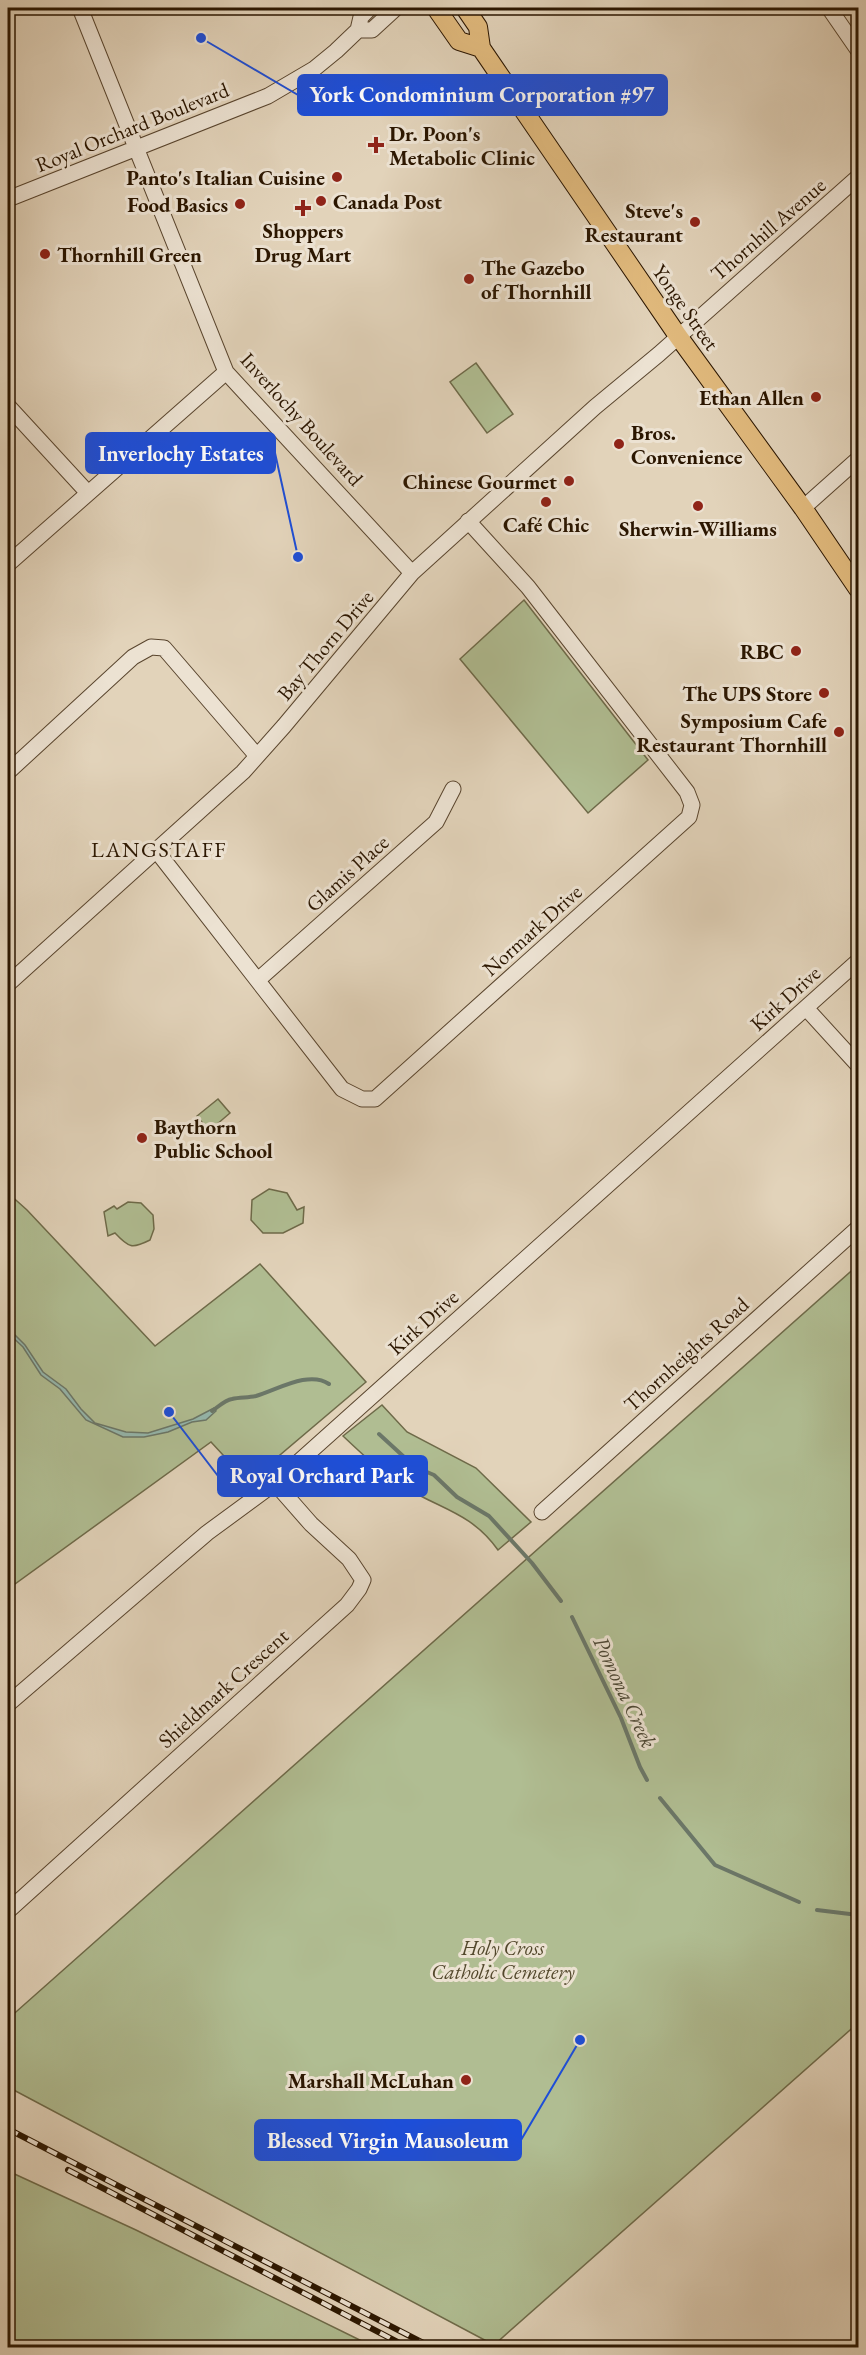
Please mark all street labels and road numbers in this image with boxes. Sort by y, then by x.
street label: Royal Orchard Boulevard [31,76,233,178]
street label: Thornhill Avenue [705,172,831,286]
street label: Yonge Street [646,259,726,356]
street label: Inverlochy Boulevard [235,346,369,492]
street label: Bay Thorn Drive [271,584,379,706]
street label: Glamis Place [300,829,394,917]
street label: Normark Drive [477,878,587,982]
street label: Kirk Drive [744,959,826,1037]
street label: Kirk Drive [382,1283,464,1361]
street label: Thornheights Road [618,1291,754,1417]
street label: Shieldmark Crescent [152,1622,294,1754]

